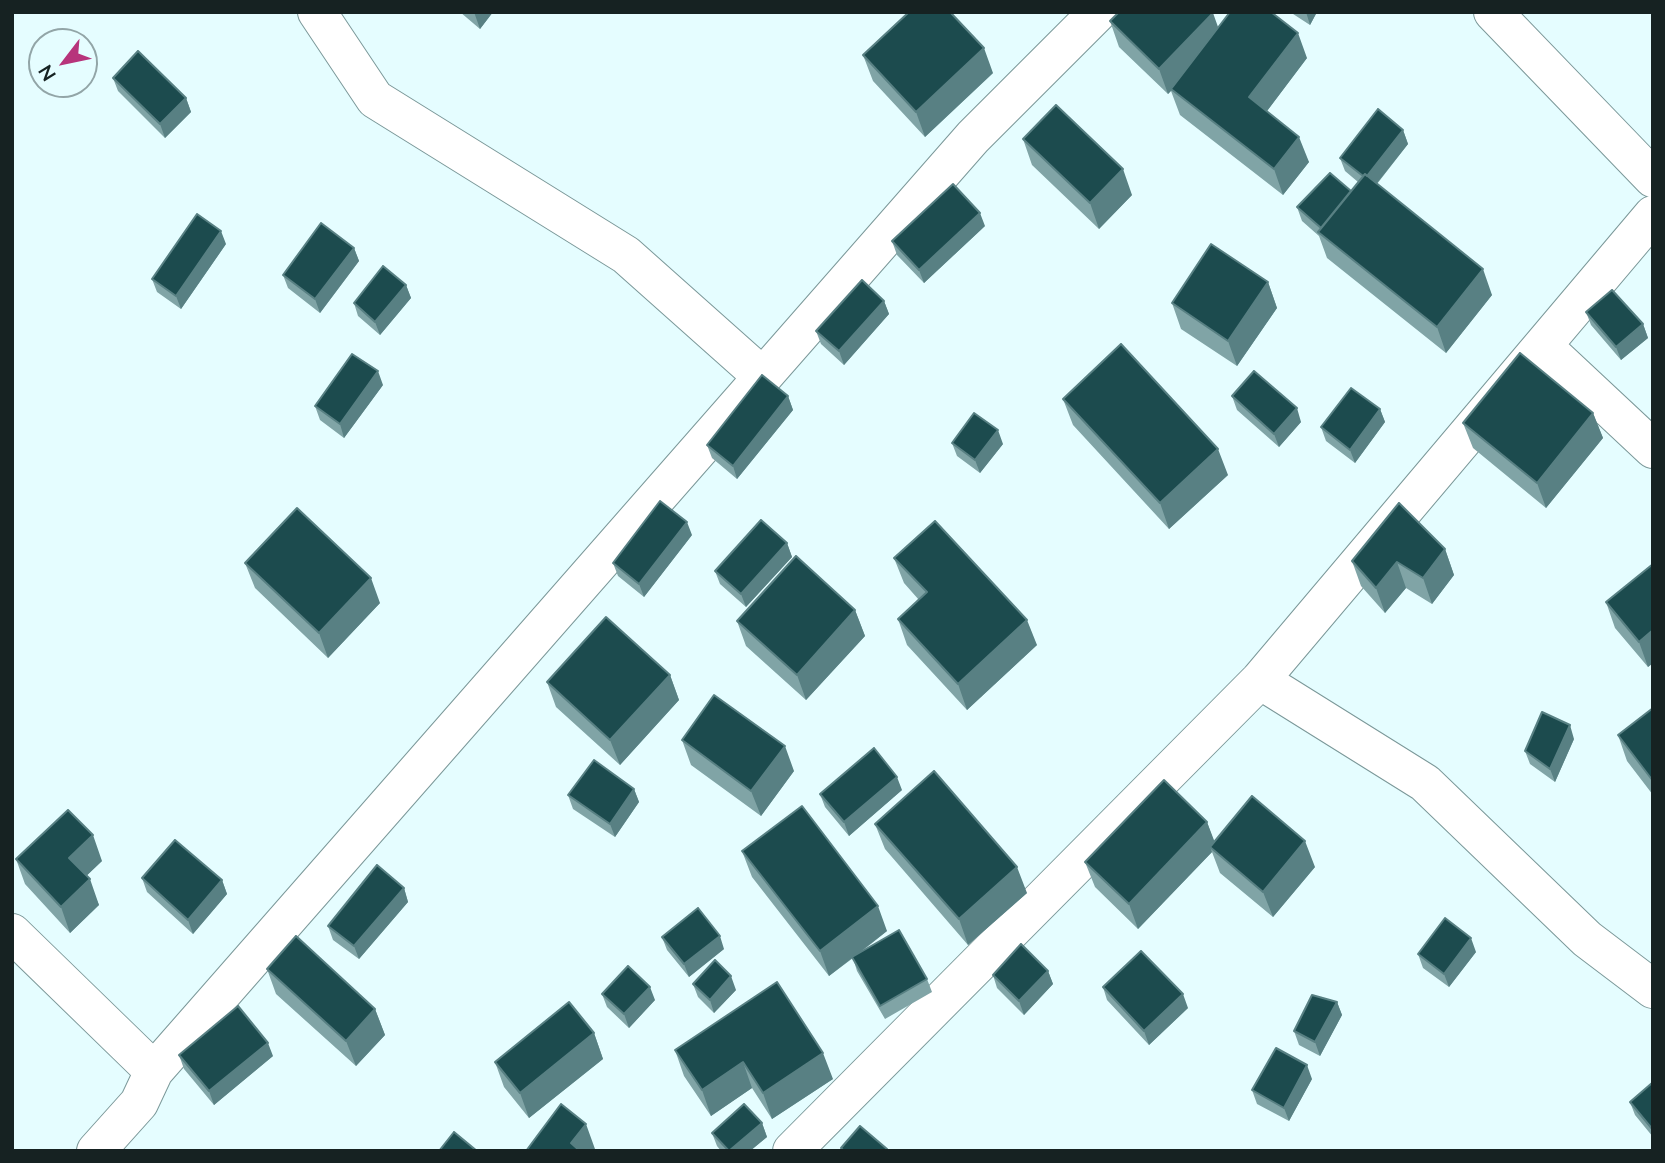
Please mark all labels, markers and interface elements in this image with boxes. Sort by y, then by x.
north arrow [28,28,98,98]
text: N [33,61,60,86]

